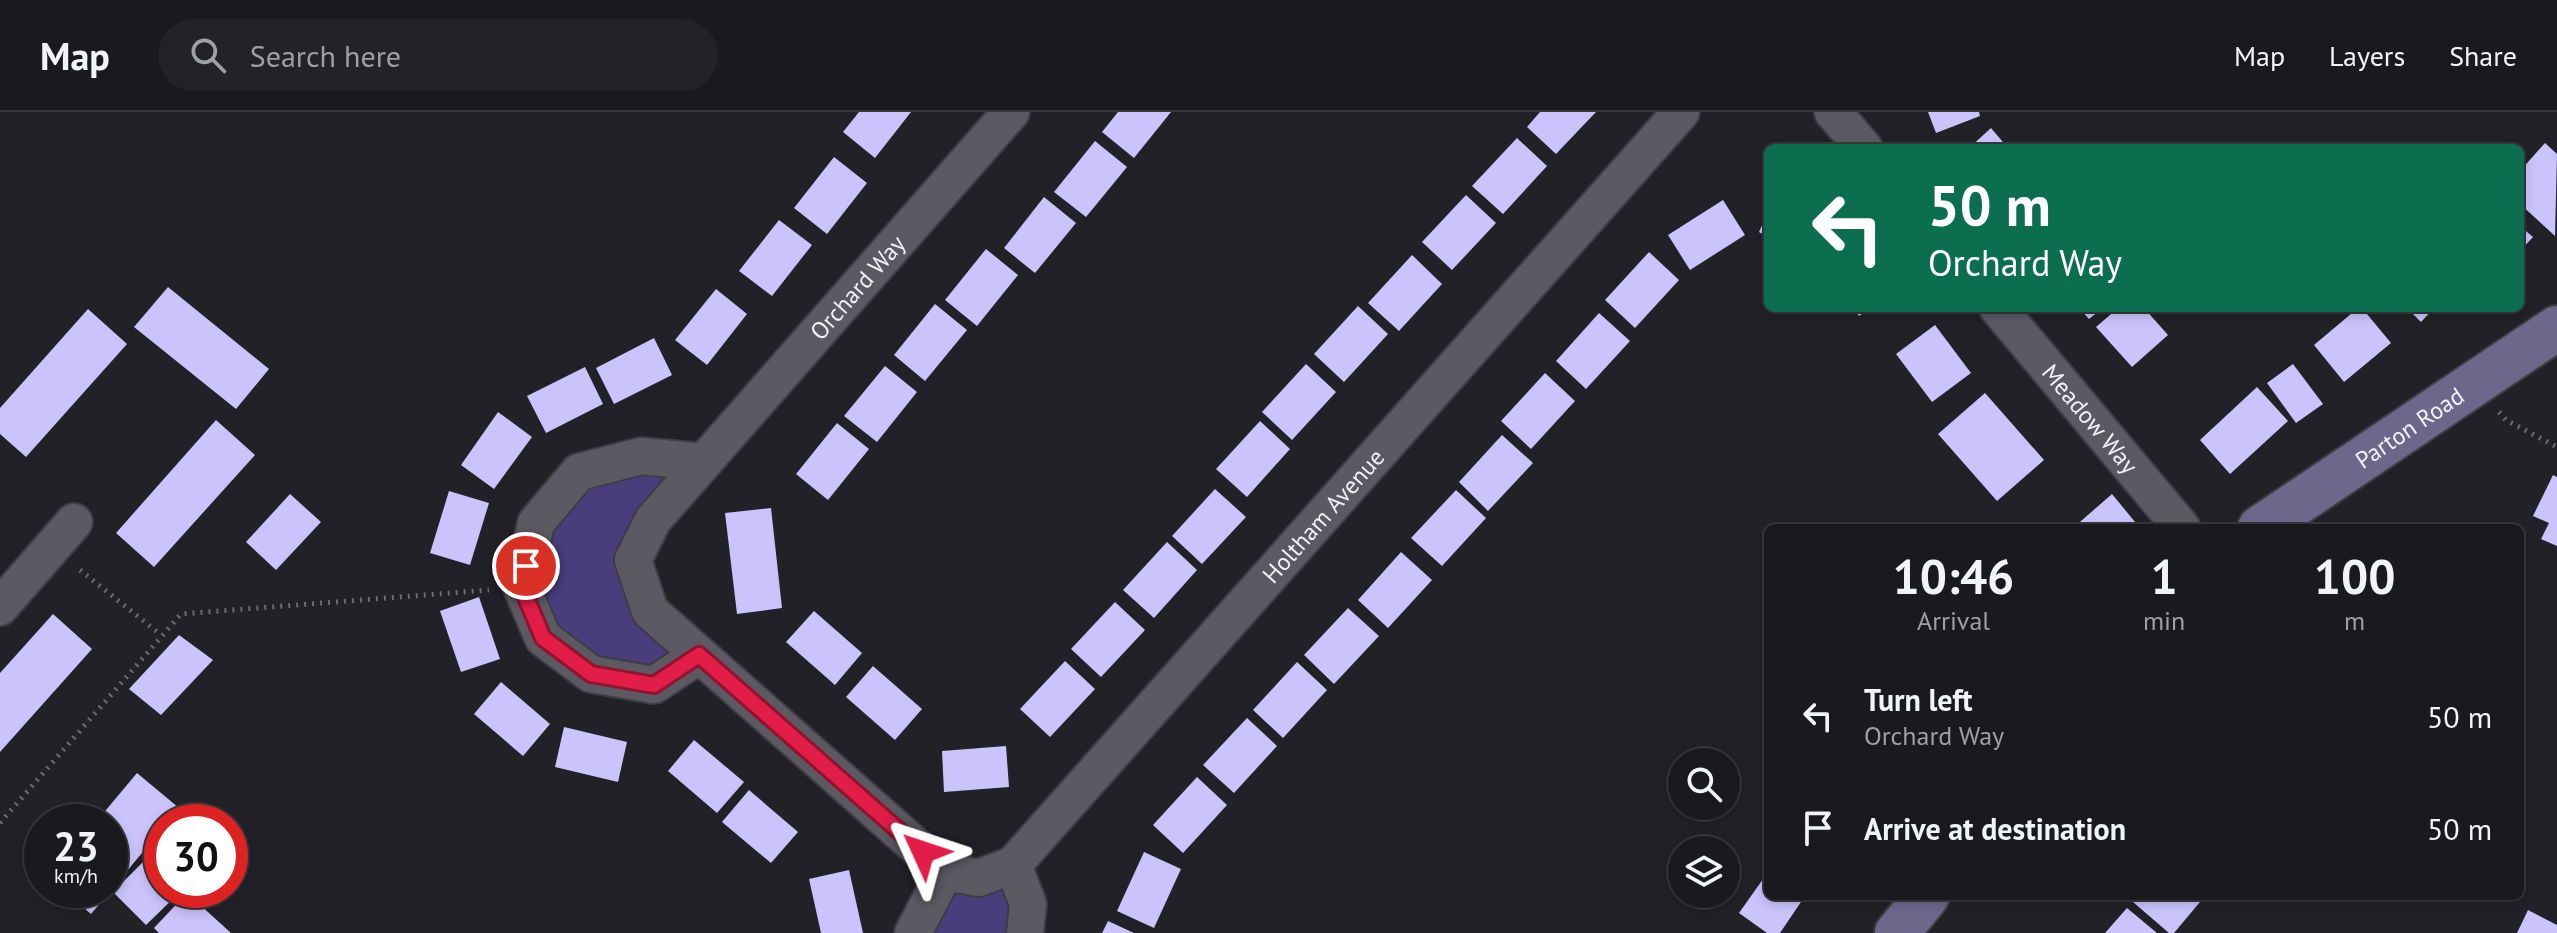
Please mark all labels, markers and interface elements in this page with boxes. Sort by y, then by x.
search box [158,19,718,91]
text: Map [40,31,110,80]
icon: search [186,33,230,77]
text: Search here [250,36,401,75]
text: Map [2234,37,2285,74]
text: Layers [2329,37,2405,74]
text: Share [2449,37,2517,74]
text: 50 m [1928,169,2051,241]
icon: left [1796,176,1900,280]
street label: Orchard Way [803,228,912,346]
text: Orchard Way [1928,239,2122,286]
street label: Meadow Way [2036,357,2145,480]
street label: Parton Road [2349,380,2470,475]
street label: Holtham Avenue [1255,442,1391,589]
pin [492,532,560,600]
icon: arrive [504,544,548,588]
text: 10:46 [1893,545,2014,607]
text: 1 [2150,545,2178,607]
text: 100 [2314,545,2395,607]
text: Arrival [1917,604,1990,637]
text: min [2143,604,2185,637]
text: m [2344,604,2365,637]
text: Turn left [1864,680,1972,719]
icon: left [1796,694,1840,738]
text: 50 m [2427,697,2492,736]
text: Orchard Way [1864,719,2004,752]
map controls [1668,748,1740,908]
button: search [1668,748,1740,820]
speed limit sign: 30 [144,804,248,908]
icon: arrive [1796,806,1840,850]
text: Arrive at destination [1864,809,2126,848]
text: 50 m [2427,809,2492,848]
position arrow [881,810,965,894]
text: 23 [53,820,99,872]
button: layers [1668,836,1740,908]
text: km/h [54,863,98,889]

